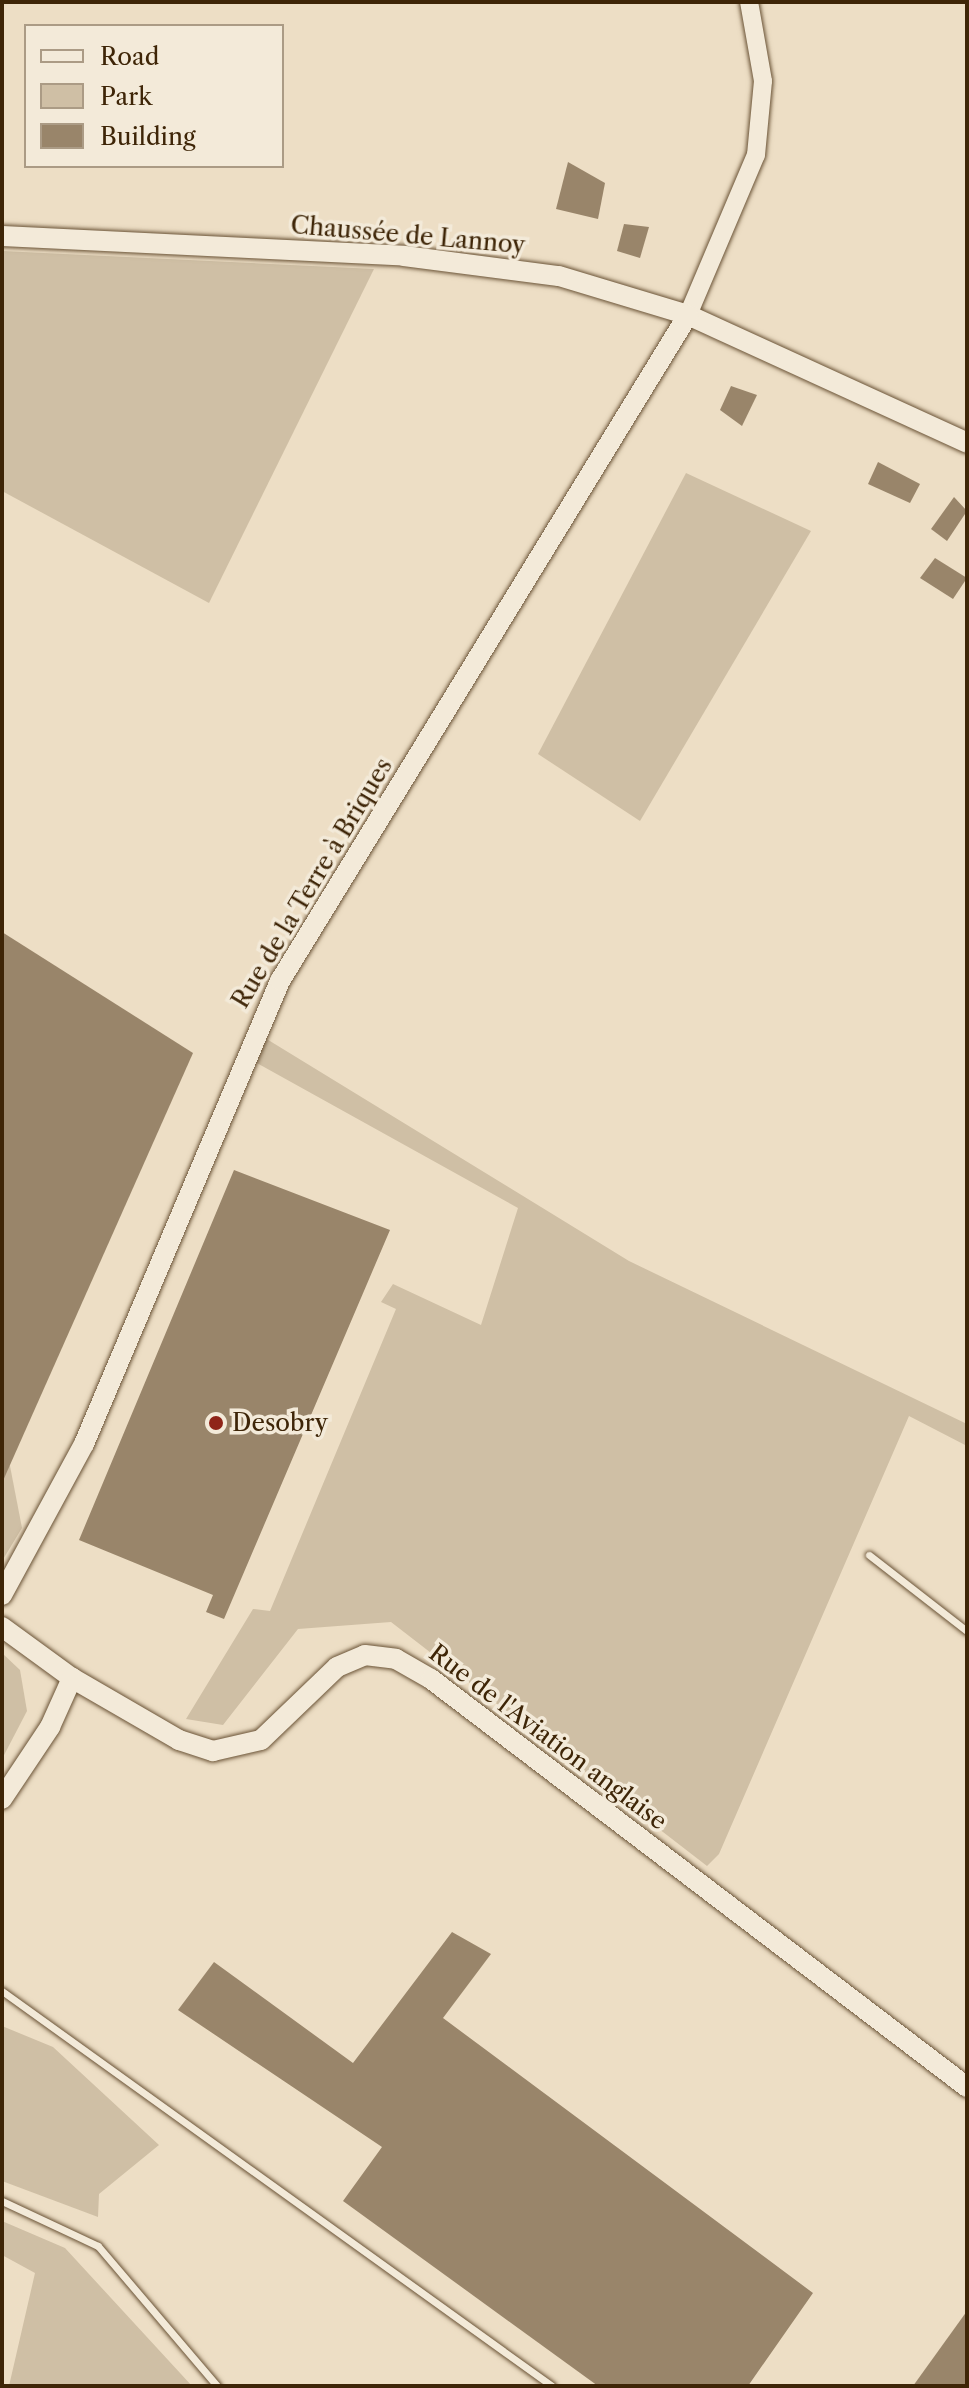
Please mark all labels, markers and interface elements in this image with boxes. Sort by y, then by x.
legend [24,24,284,168]
text: Road [100,42,159,71]
text: Park [100,82,152,111]
text: Building [100,122,196,151]
street label: Chaussée de Lannoy [289,210,527,260]
street label: Rue de la Terre à Briques [226,752,398,1014]
place label: Desobry [232,1409,328,1437]
marker: Desobry [207,1414,225,1432]
street label: Rue de l'Aviation anglaise [424,1638,672,1836]

